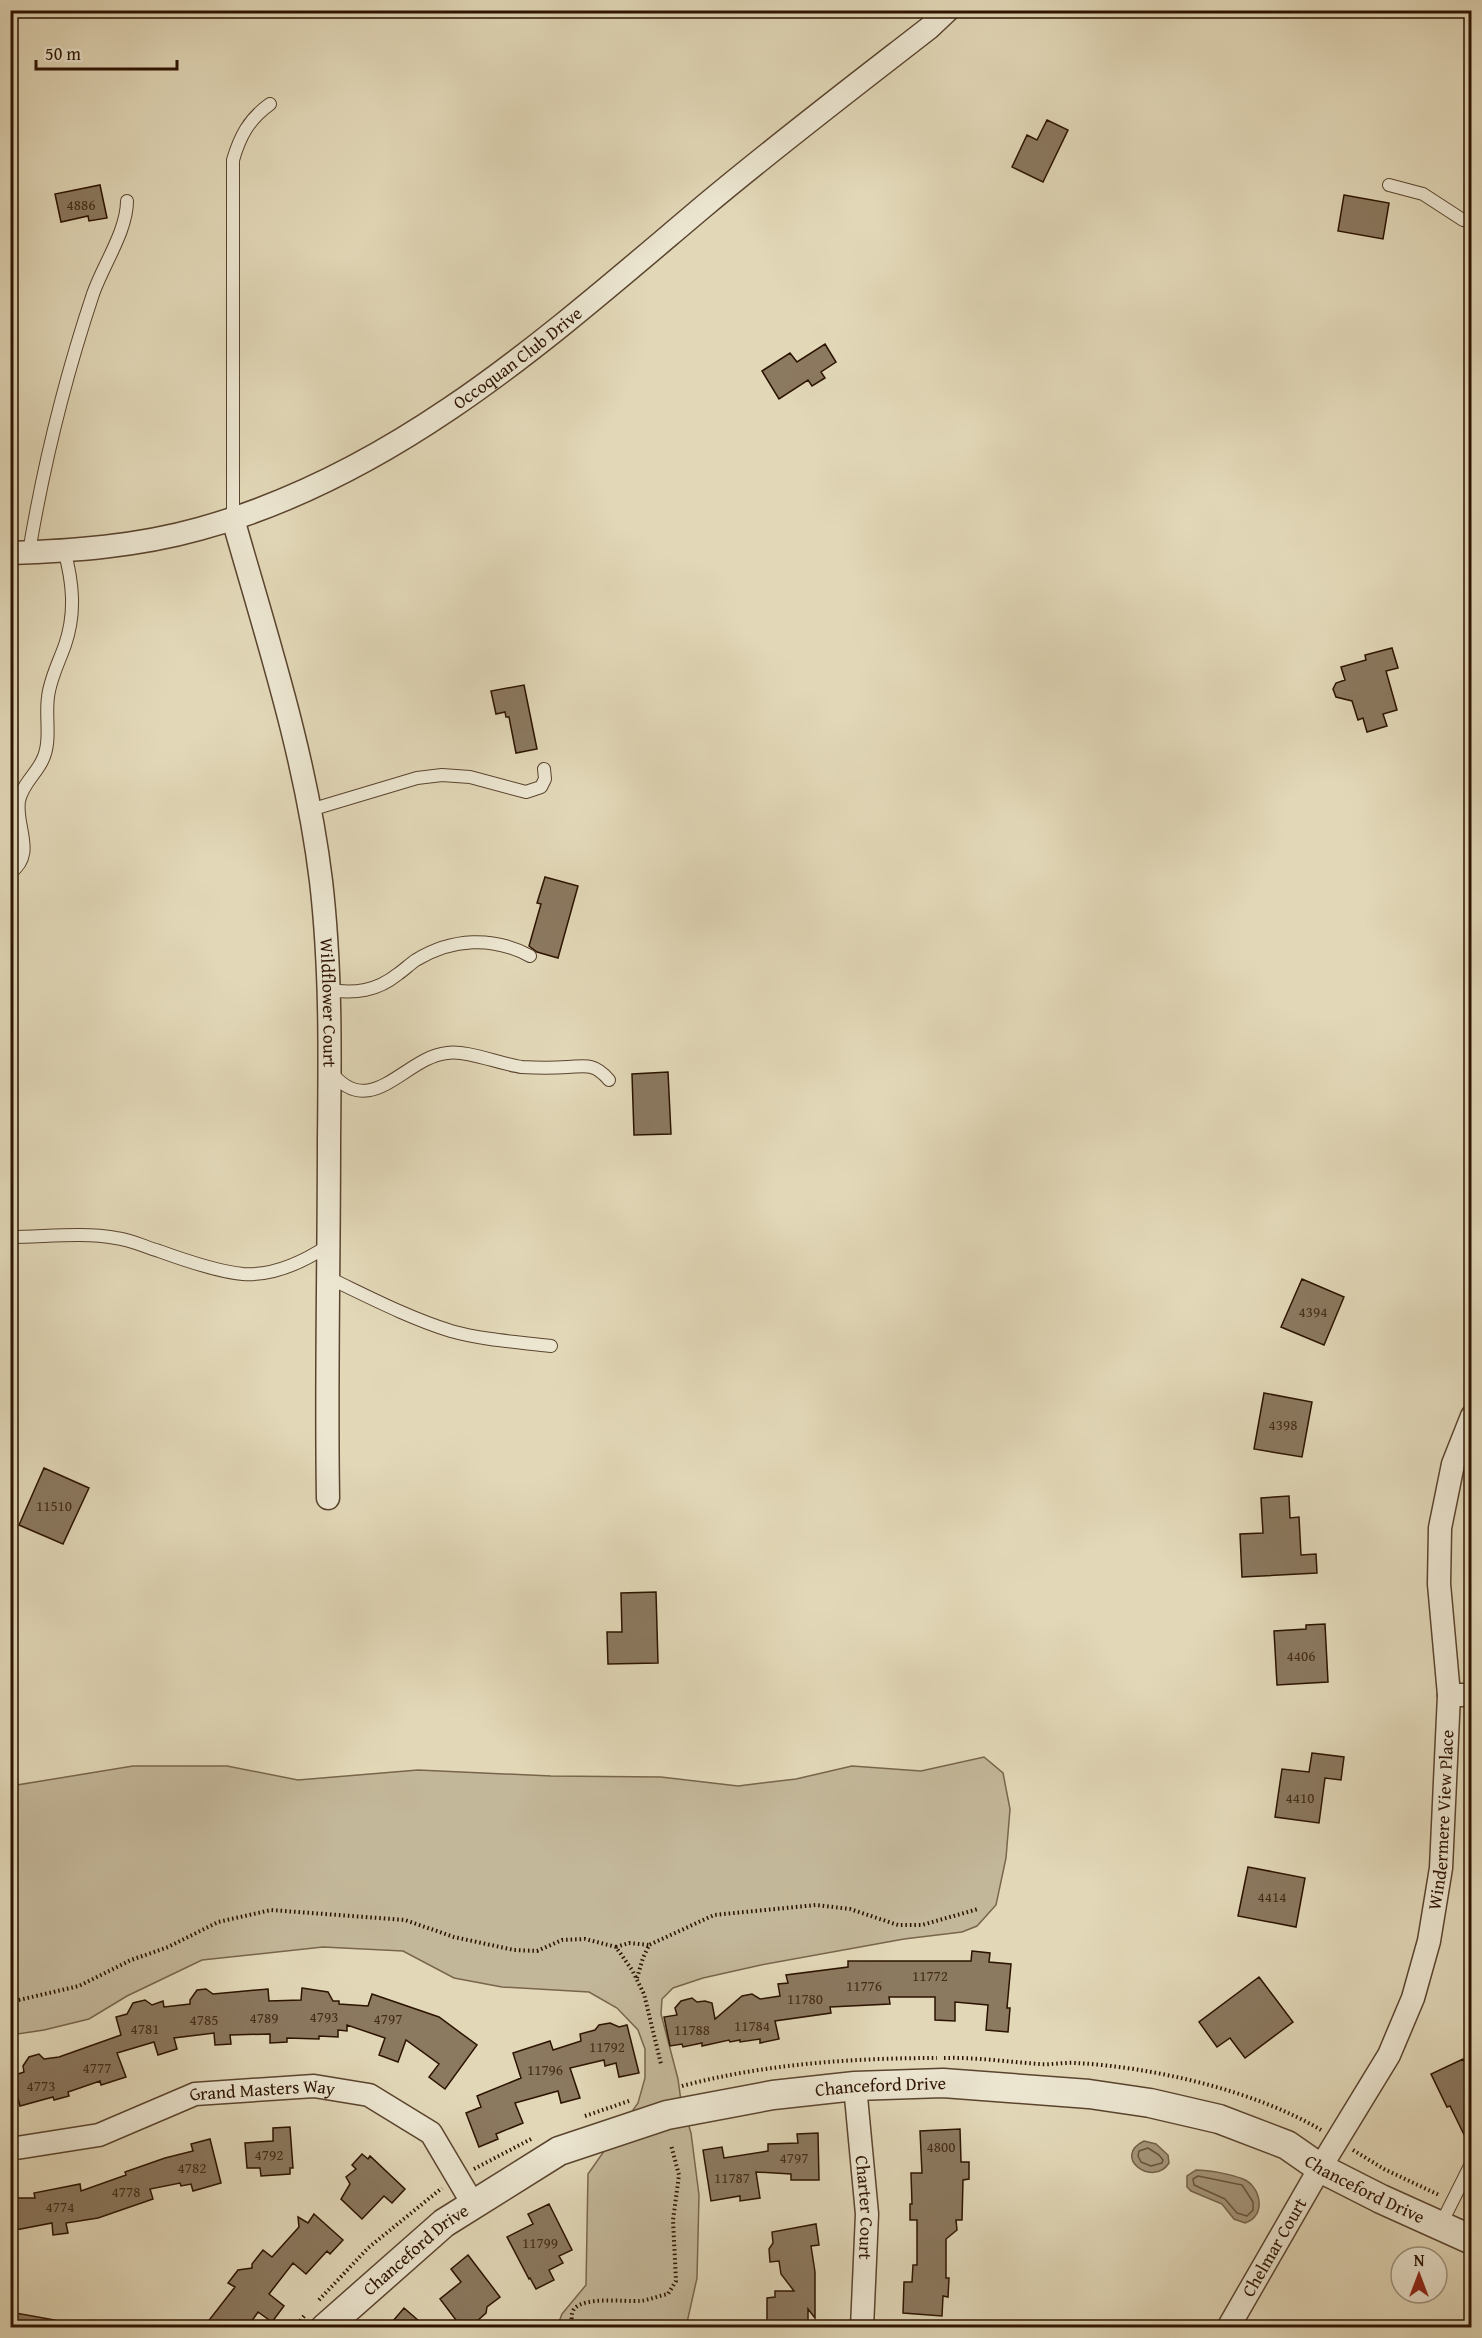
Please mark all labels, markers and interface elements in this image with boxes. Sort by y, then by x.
scale bar [36,33,177,71]
text: 50 m [45,40,81,67]
house number: 4886 [67,194,95,215]
street label: Occoquan Club Drive [447,300,588,416]
street label: Wildflower Court [313,937,344,1068]
house number: 4394 [1299,1301,1327,1322]
house number: 4398 [1269,1414,1297,1435]
house number: 11510 [36,1495,72,1516]
house number: 4406 [1287,1645,1315,1666]
street label: Windermere View Place [1420,1729,1460,1912]
house number: 4410 [1286,1787,1314,1808]
house number: 4414 [1258,1886,1286,1907]
house number: 11772 [912,1965,948,1986]
house number: 11776 [846,1975,882,1996]
house number: 11780 [787,1988,823,2009]
house number: 4793 [310,2006,338,2027]
house number: 4789 [250,2007,278,2028]
house number: 4797 [374,2008,402,2029]
house number: 4785 [190,2009,218,2030]
house number: 11784 [734,2015,770,2036]
house number: 4781 [131,2018,159,2039]
house number: 11788 [674,2019,710,2040]
house number: 11792 [589,2036,625,2057]
house number: 4777 [83,2057,111,2078]
house number: 11796 [527,2059,563,2080]
street label: Chanceford Drive [814,2069,946,2103]
street label: Grand Masters Way [184,2072,337,2108]
house number: 4773 [27,2075,55,2096]
house number: 4800 [927,2136,955,2157]
house number: 4792 [255,2144,283,2165]
house number: 4797 [780,2147,808,2168]
street label: Chanceford Drive [1299,2147,1429,2230]
street label: Charter Court [849,2154,881,2261]
house number: 4782 [178,2157,206,2178]
house number: 11787 [714,2167,750,2188]
house number: 4778 [112,2181,140,2202]
street label: Chelmar Court [1235,2192,1314,2302]
house number: 4774 [46,2196,74,2217]
street label: Chanceford Drive [357,2197,474,2302]
house number: 11799 [522,2232,558,2253]
north arrow [1389,2245,1449,2305]
text: N [1414,2248,1425,2272]

